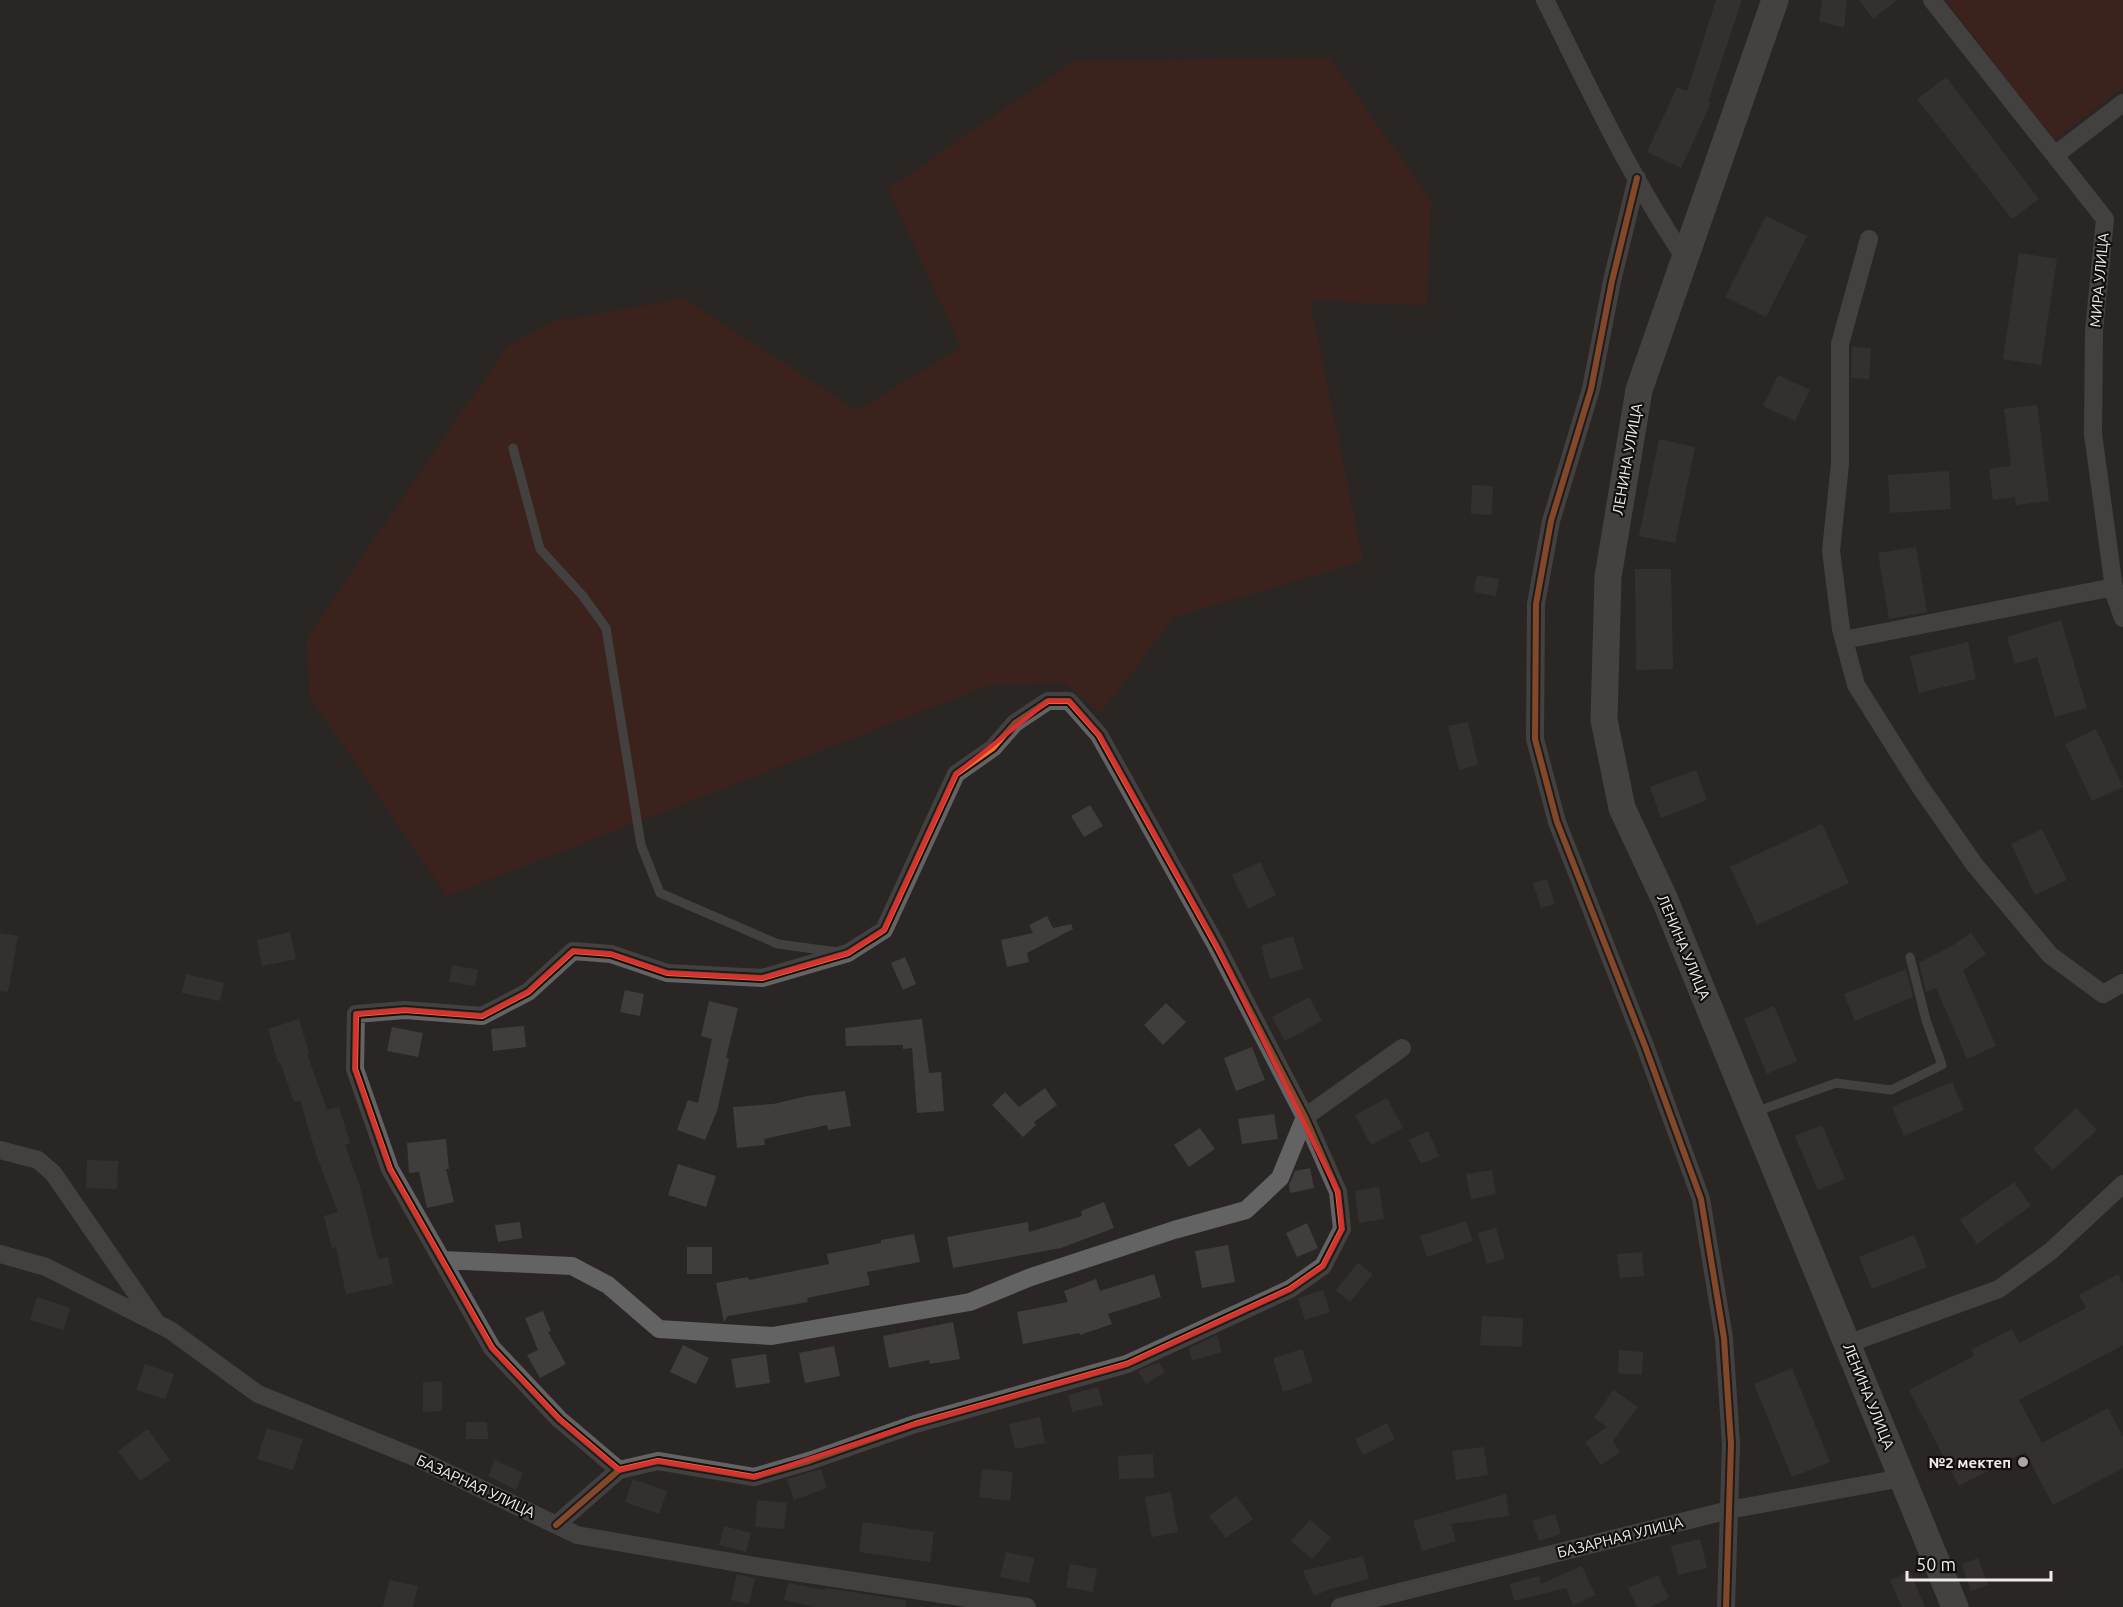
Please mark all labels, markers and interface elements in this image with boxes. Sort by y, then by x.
street label: МИРА УЛИЦА [2086,232,2112,328]
street label: ЛЕНИНА УЛИЦА [1609,402,1645,516]
street label: ЛЕНИНА УЛИЦА [1654,892,1714,1003]
street label: ЛЕНИНА УЛИЦА [1840,1340,1898,1452]
street label: БАЗАРНАЯ УЛИЦА [414,1451,538,1521]
place label: №2 мектеп [1929,1454,2011,1471]
marker: №2 мектеп [2016,1455,2030,1469]
street label: БАЗАРНАЯ УЛИЦА [1555,1513,1685,1561]
scale bar [1907,1544,2051,1582]
text: 50 m [1916,1554,1956,1574]

